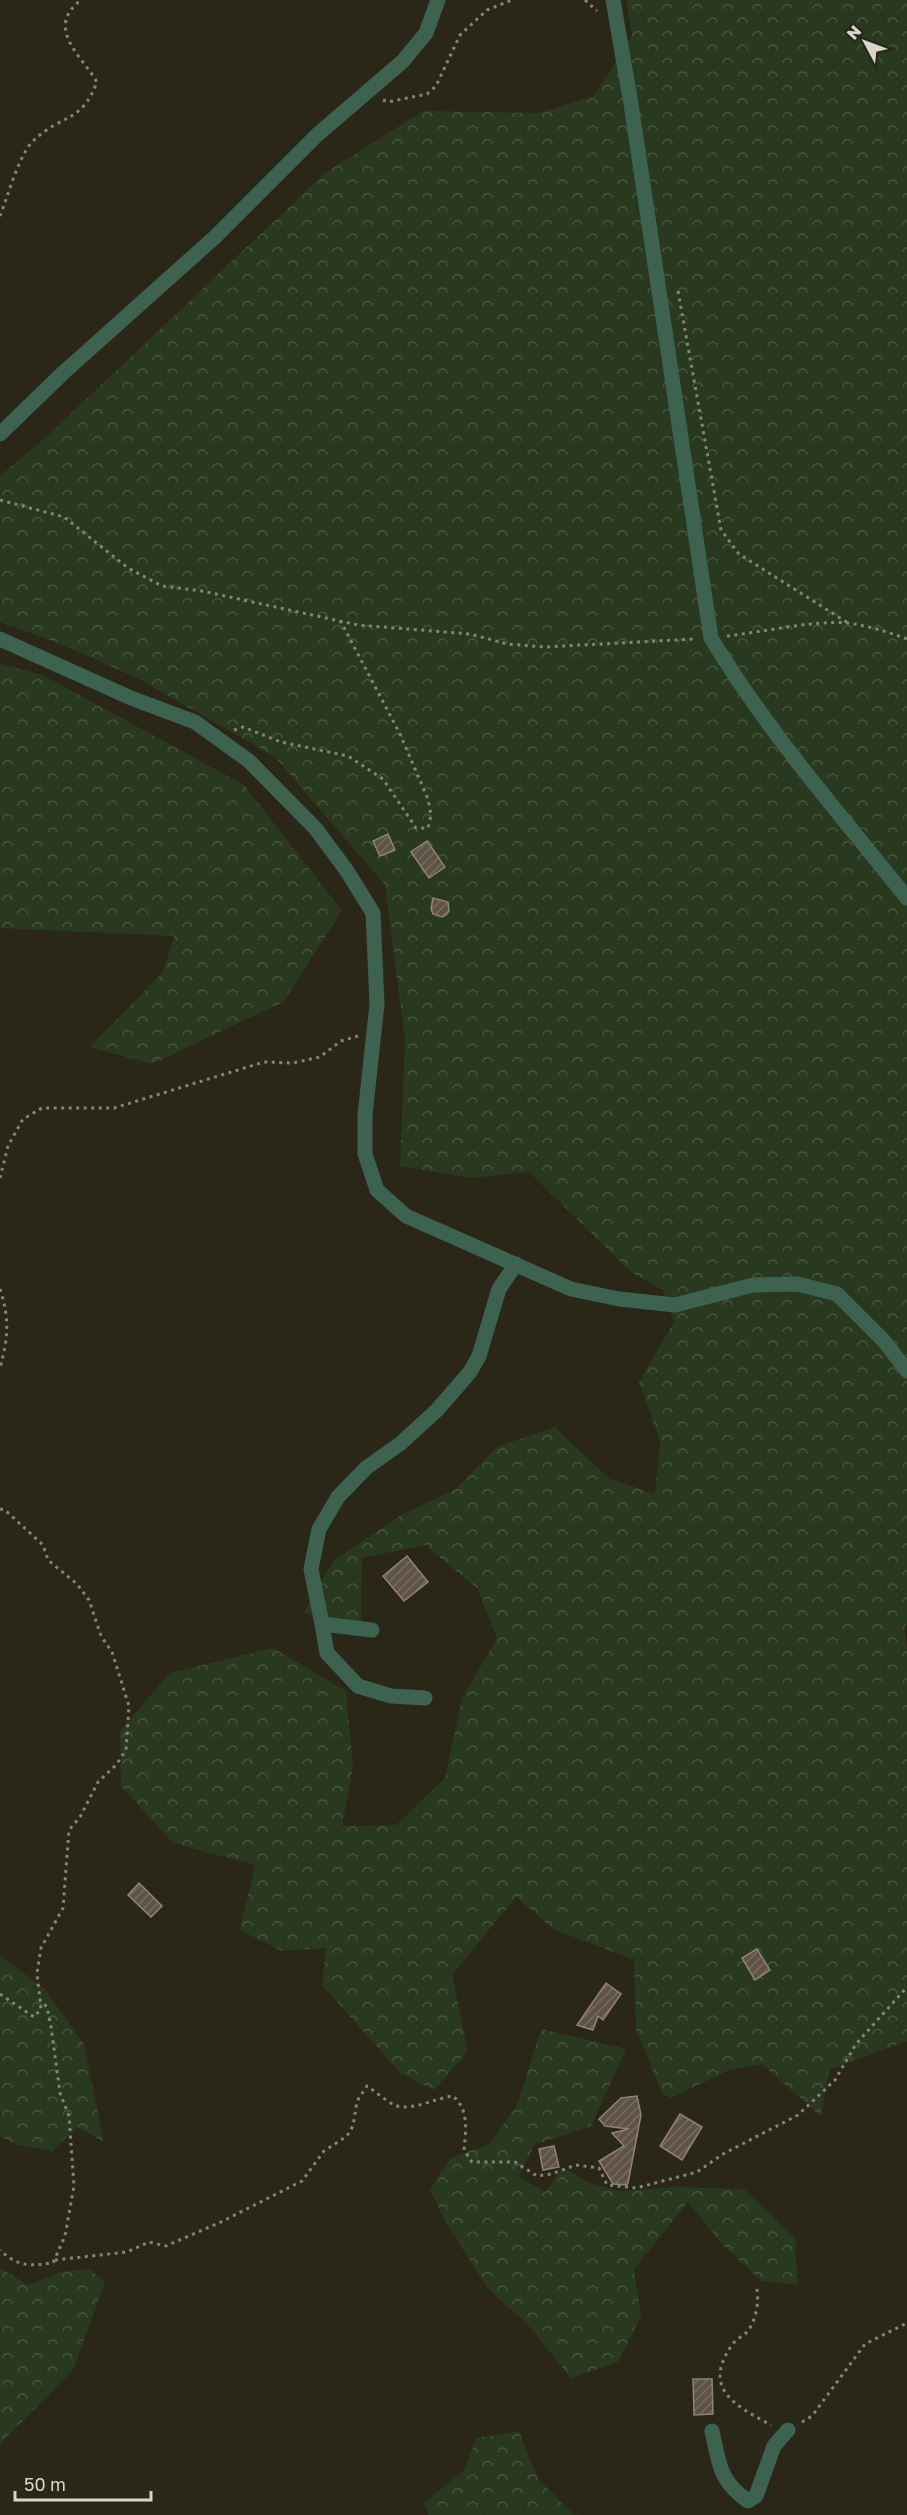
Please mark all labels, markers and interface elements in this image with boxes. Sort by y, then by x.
north arrow [835,12,895,72]
text: N [842,21,865,43]
scale bar [15,2464,152,2502]
text: 50 m [24,2473,66,2495]

